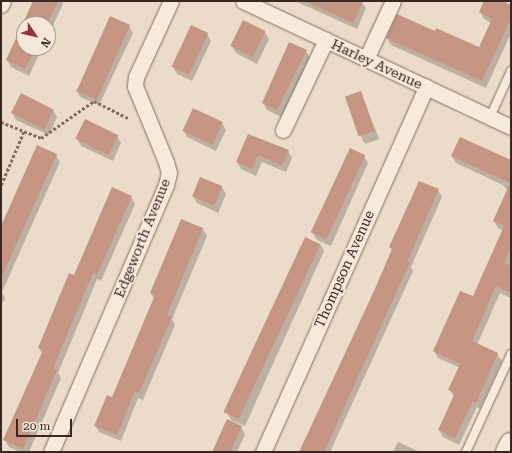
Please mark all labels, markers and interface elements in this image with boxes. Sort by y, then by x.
north arrow [16,16,56,56]
text: N [38,35,53,50]
street label: Harley Avenue [329,36,425,92]
street label: Edgeworth Avenue [110,176,174,300]
street label: Thompson Avenue [311,208,377,330]
scale bar [18,411,74,437]
text: 20 m [23,419,50,433]

